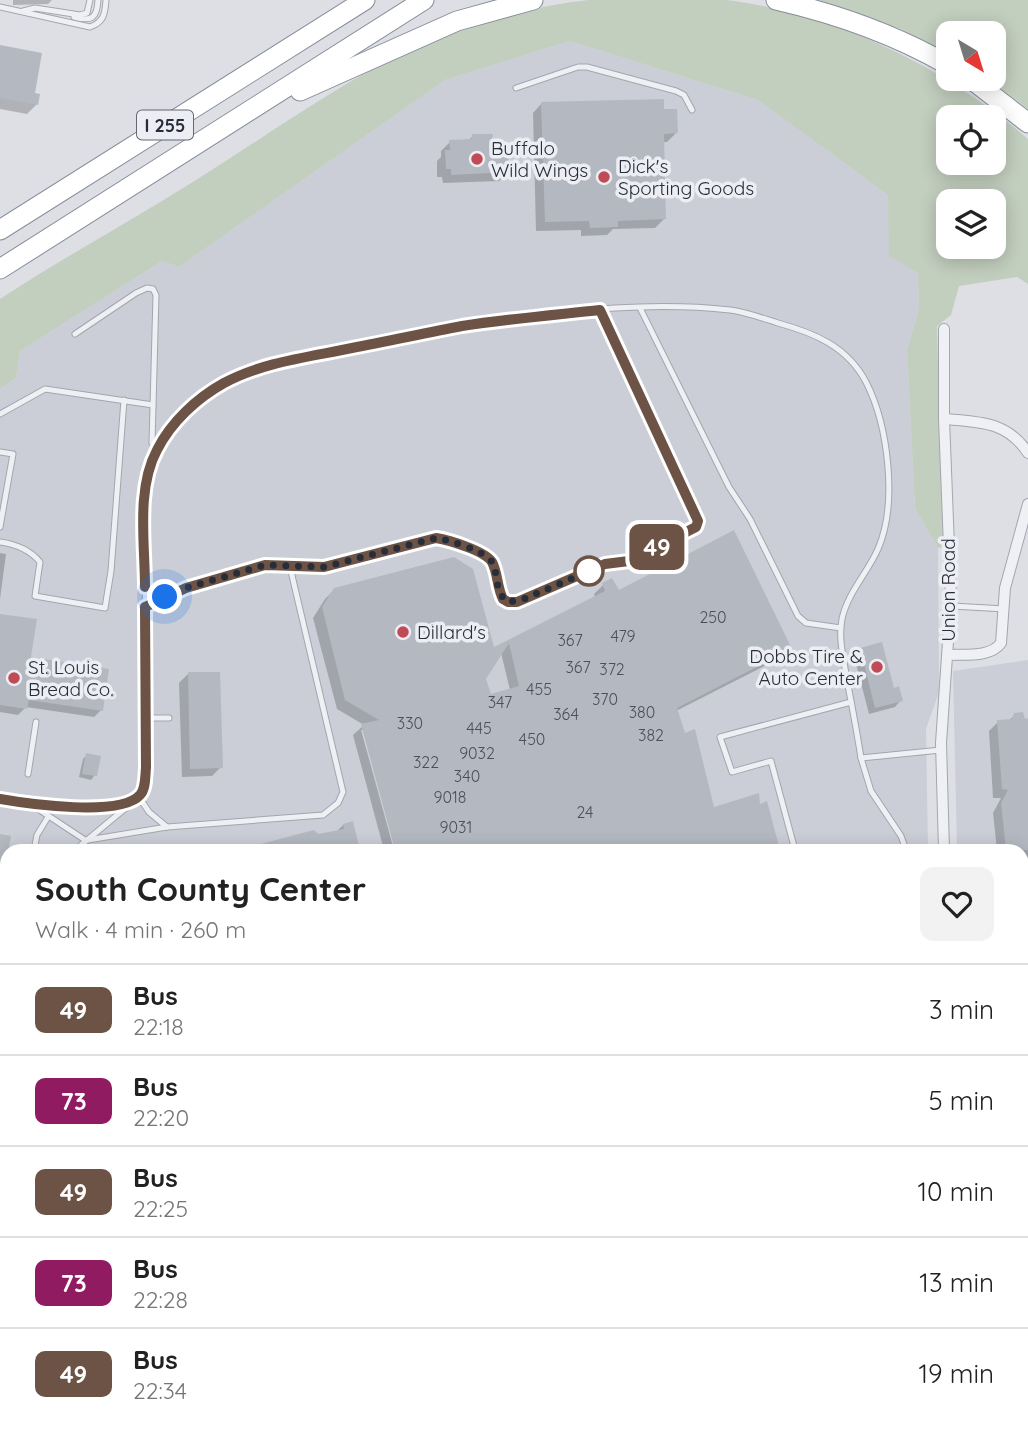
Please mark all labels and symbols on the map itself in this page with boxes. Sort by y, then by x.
north arrow [936,21,1006,91]
road number: I 255 [137,110,193,140]
place label: Buffalo Wild Wings [491,136,588,182]
marker: Buffalo Wild Wings [469,151,485,167]
place label: Dick's Sporting Goods [618,154,754,200]
marker: Dick's Sporting Goods [596,169,612,185]
line badge: 49 [626,524,688,570]
street label: Union Road [936,538,960,642]
unlabelled marker [574,556,604,586]
your location [147,579,182,614]
house number: 250 [699,607,727,627]
place label: Dillard's [417,620,486,644]
marker: Dillard's [395,624,411,640]
house number: 479 [610,626,636,646]
house number: 367 [557,630,583,650]
place label: Dobbs Tire & Auto Center [749,644,864,690]
place label: St. Louis Bread Co. [28,655,114,701]
house number: 367 [565,657,591,677]
house number: 372 [599,659,625,679]
marker: Dobbs Tire & Auto Center [869,659,885,675]
marker: St. Louis Bread Co. [6,670,22,686]
house number: 455 [526,679,552,699]
house number: 370 [592,689,618,709]
house number: 347 [488,692,512,712]
house number: 380 [629,702,655,722]
house number: 364 [553,704,579,724]
house number: 330 [397,713,423,733]
house number: 445 [466,718,492,738]
house number: 382 [638,725,664,745]
house number: 450 [519,729,545,749]
house number: 9032 [459,743,495,763]
house number: 322 [413,752,439,772]
house number: 340 [454,766,480,786]
house number: 9018 [433,787,467,807]
house number: 24 [576,802,594,822]
house number: 9031 [440,817,472,837]

